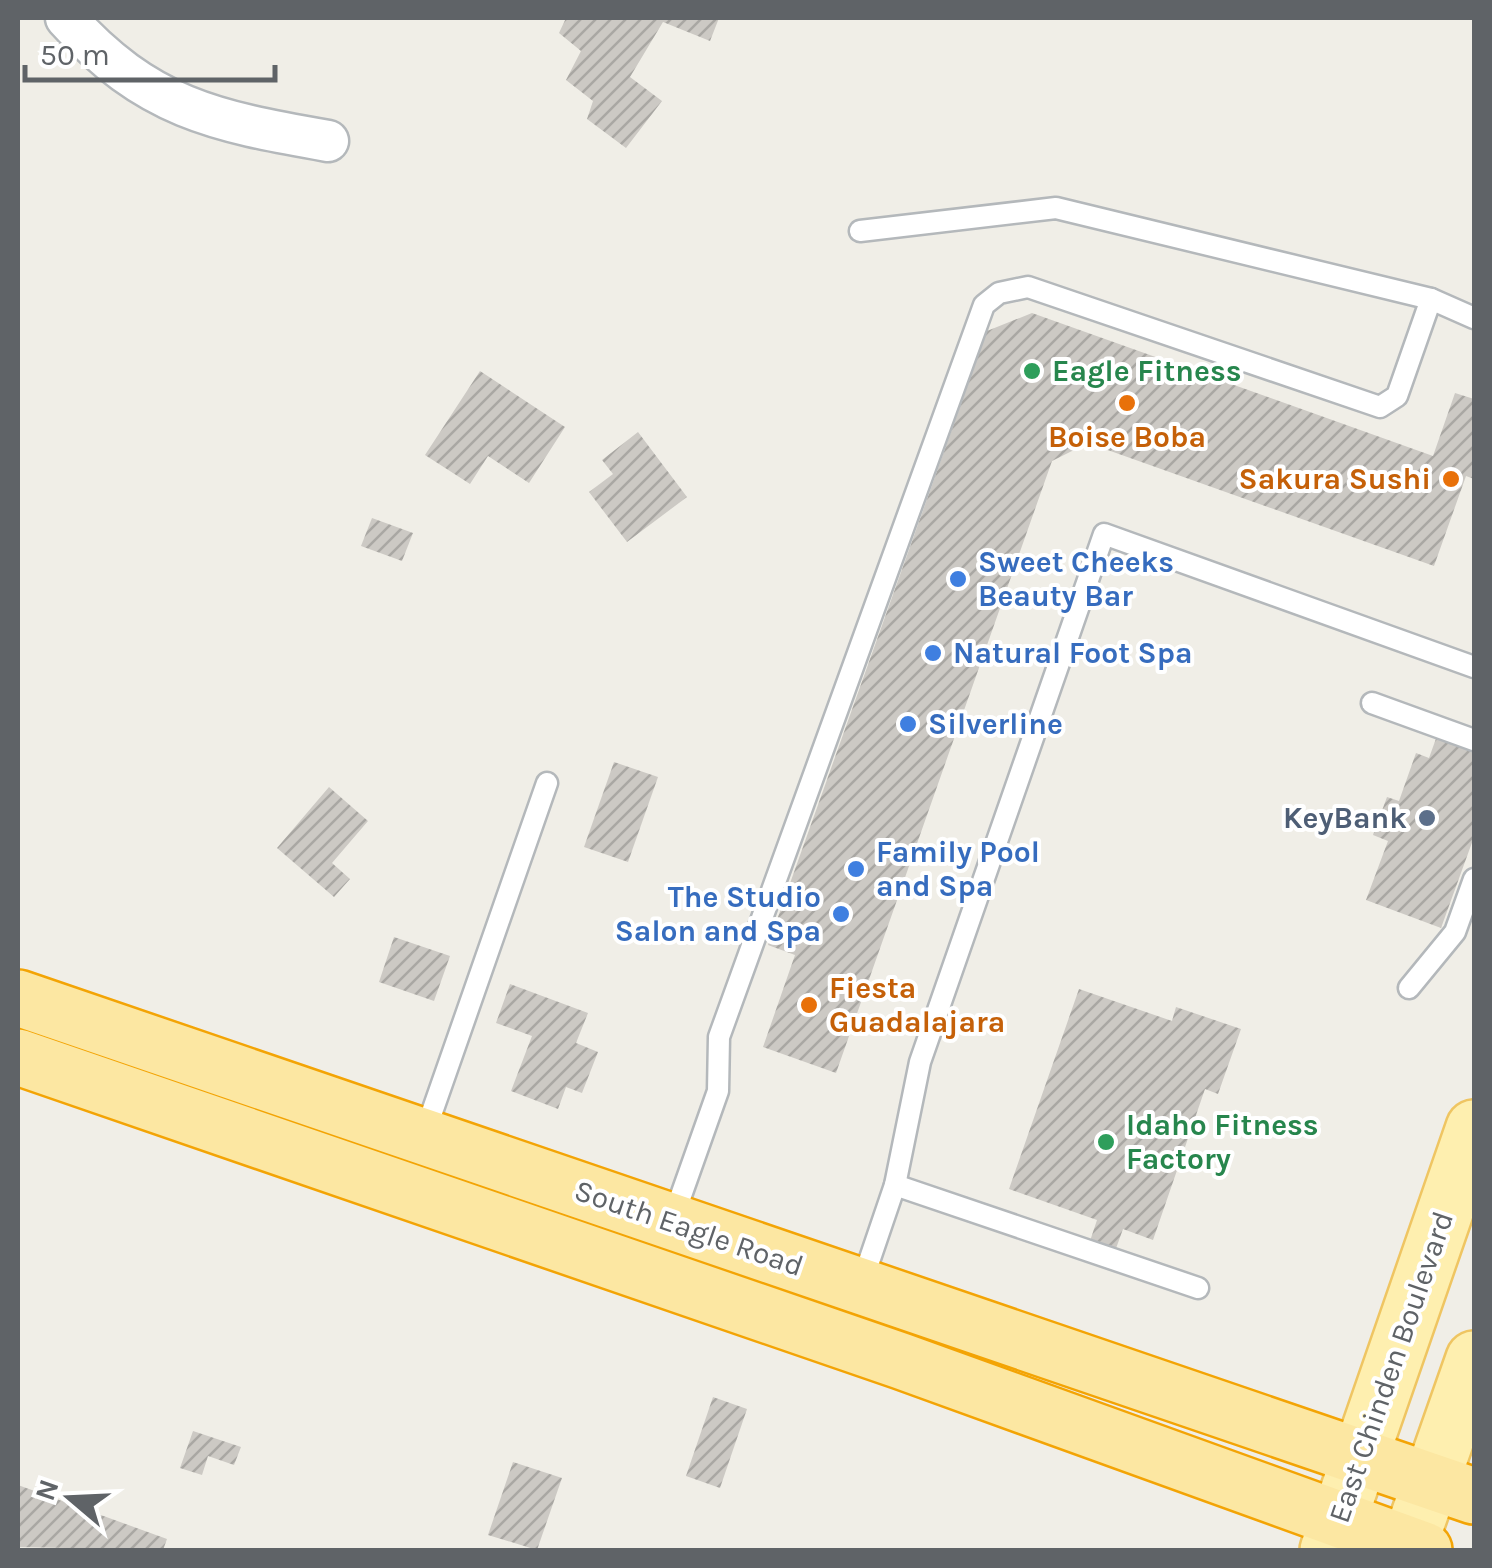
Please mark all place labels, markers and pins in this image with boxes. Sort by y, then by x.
place label: Eagle Fitness [1052,353,1242,389]
marker: Eagle Fitness [1021,360,1043,382]
marker: Boise Boba [1116,392,1138,414]
place label: Boise Boba [1048,419,1206,455]
place label: Sakura Sushi [1239,461,1431,497]
marker: Sakura Sushi [1440,468,1462,490]
place label: Sweet Cheeks Beauty Bar [978,544,1174,614]
marker: Sweet Cheeks Beauty Bar [947,568,969,590]
place label: Natural Foot Spa [953,635,1193,671]
marker: Natural Foot Spa [922,642,944,664]
place label: Silverline [928,706,1063,742]
marker: Silverline [897,713,919,735]
place label: KeyBank [1283,800,1407,836]
marker: KeyBank [1416,807,1438,829]
place label: Family Pool and Spa [876,834,1040,904]
marker: Family Pool and Spa [845,858,867,880]
place label: The Studio Salon and Spa [615,879,821,949]
marker: The Studio Salon and Spa [830,903,852,925]
place label: Fiesta Guadalajara [829,970,1005,1040]
marker: Fiesta Guadalajara [798,994,820,1016]
place label: Idaho Fitness Factory [1126,1107,1319,1177]
marker: Idaho Fitness Factory [1095,1131,1117,1153]

